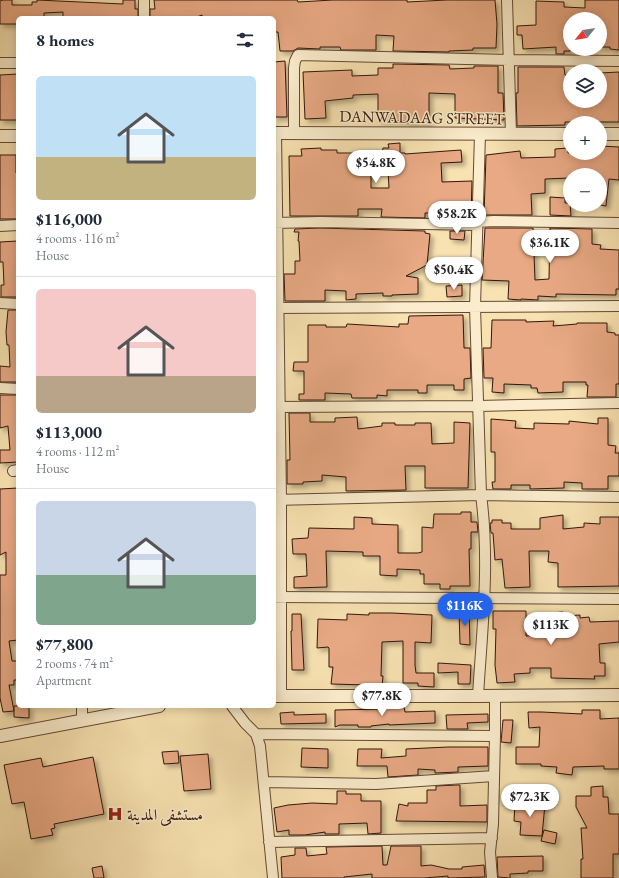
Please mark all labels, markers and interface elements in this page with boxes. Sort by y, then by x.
north arrow [563,12,607,56]
map controls [563,12,607,212]
text: 8 homes [36,29,94,51]
icon: filters [234,29,256,51]
button: layers [563,64,607,108]
icon: home [110,102,182,174]
street label: DANWADAAG STREET [339,106,505,129]
button: + [563,116,607,160]
pin: $54.8K [343,150,409,184]
text: $54.8K [356,154,396,171]
button: − [563,168,607,212]
pin: $58.2K [424,201,490,235]
text: $58.2K [437,205,477,222]
text: $116,000 [36,208,102,230]
text: 4 rooms · 116 m² [36,230,120,247]
pin: $36.1K [517,230,583,264]
text: $36.1K [530,234,570,251]
text: House [36,247,69,264]
pin: $50.4K [421,257,487,291]
text: $50.4K [434,261,474,278]
icon: home [110,315,182,387]
text: $113,000 [36,421,102,443]
text: 4 rooms · 112 m² [36,443,120,460]
text: House [36,460,69,477]
icon: home [110,527,182,599]
pin: $116K [437,593,493,627]
text: $116K [447,597,483,614]
pin: $113K [523,612,579,646]
text: $113K [533,616,569,633]
text: $77,800 [36,633,93,655]
text: 2 rooms · 74 m² [36,655,113,672]
text: Apartment [36,672,91,689]
pin: $77.8K [349,683,415,717]
text: $77.8K [362,687,402,704]
pin: $72.3K [497,784,563,818]
text: $72.3K [510,788,550,805]
place label: مستشفى المدينة [127,804,203,826]
hospital icon: مستشفى المدينة [106,805,124,823]

